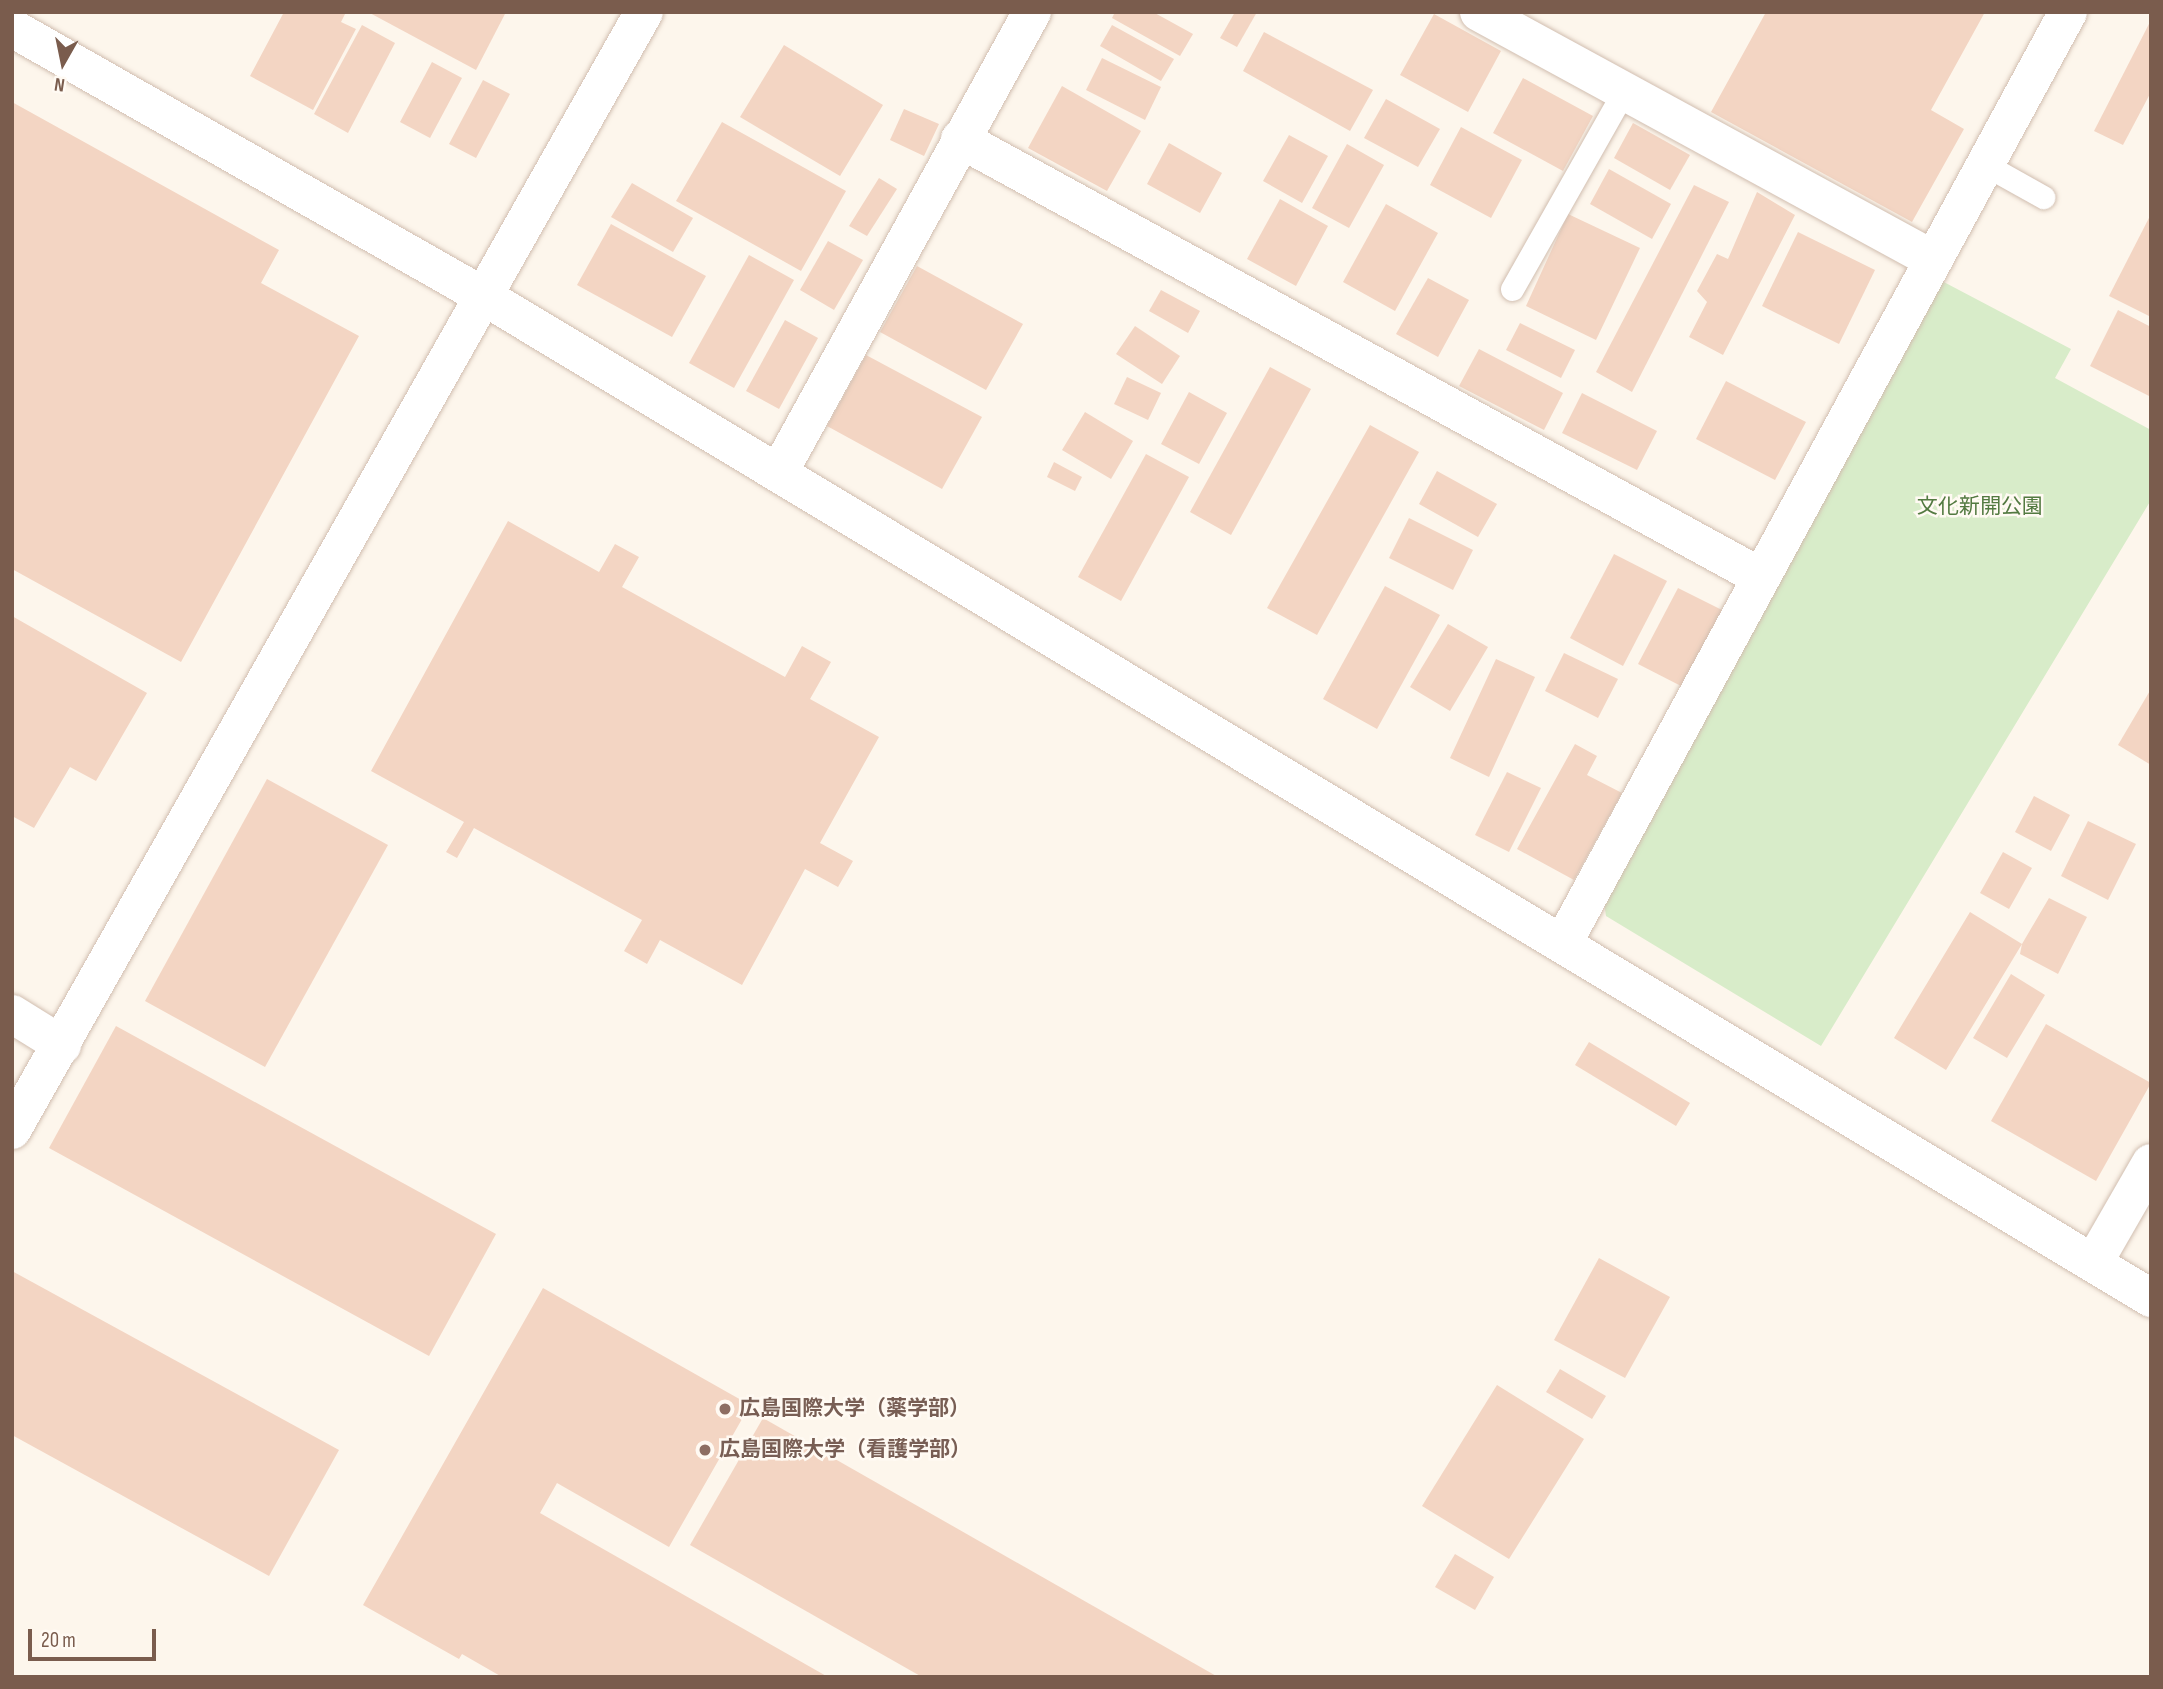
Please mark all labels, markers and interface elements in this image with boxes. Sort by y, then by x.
north arrow [28,28,98,98]
text: N [53,72,66,96]
park label: 文化新開公園 [1917,494,2043,520]
place label: 広島国際大学（薬学部） [739,1396,970,1422]
marker: 広島国際大学（薬学部） [717,1401,733,1417]
place label: 広島国際大学（看護学部） [719,1437,971,1463]
marker: 広島国際大学（看護学部） [697,1442,713,1458]
scale bar [32,1616,159,1660]
text: 20 m [41,1628,76,1653]

